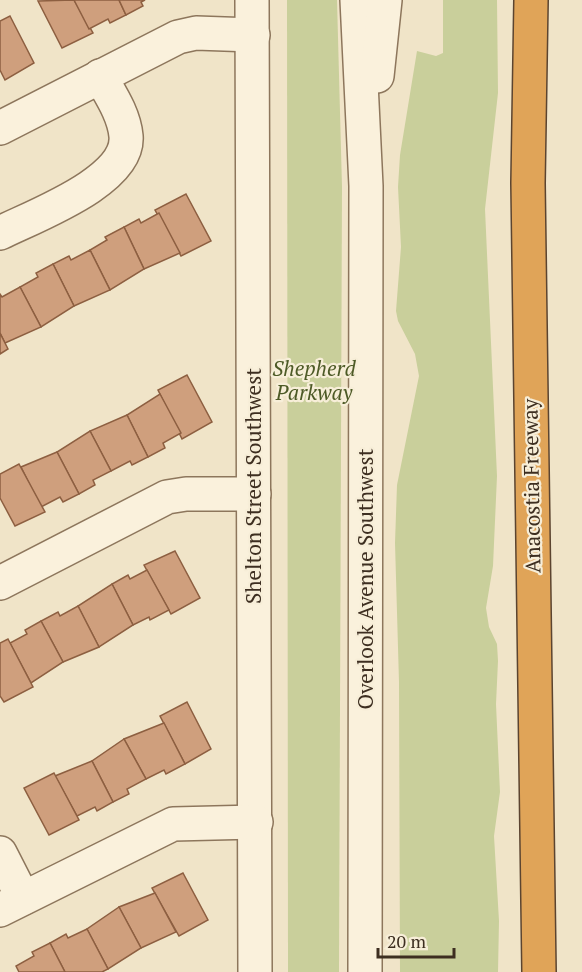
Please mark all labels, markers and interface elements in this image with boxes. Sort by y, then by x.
park label: Shepherd Parkway [272,354,357,406]
street label: Shelton Street Southwest [239,368,267,604]
street label: Anacostia Freeway [515,398,547,573]
street label: Overlook Avenue Southwest [351,448,379,709]
scale bar [378,921,454,959]
text: 20 m [387,929,427,953]

